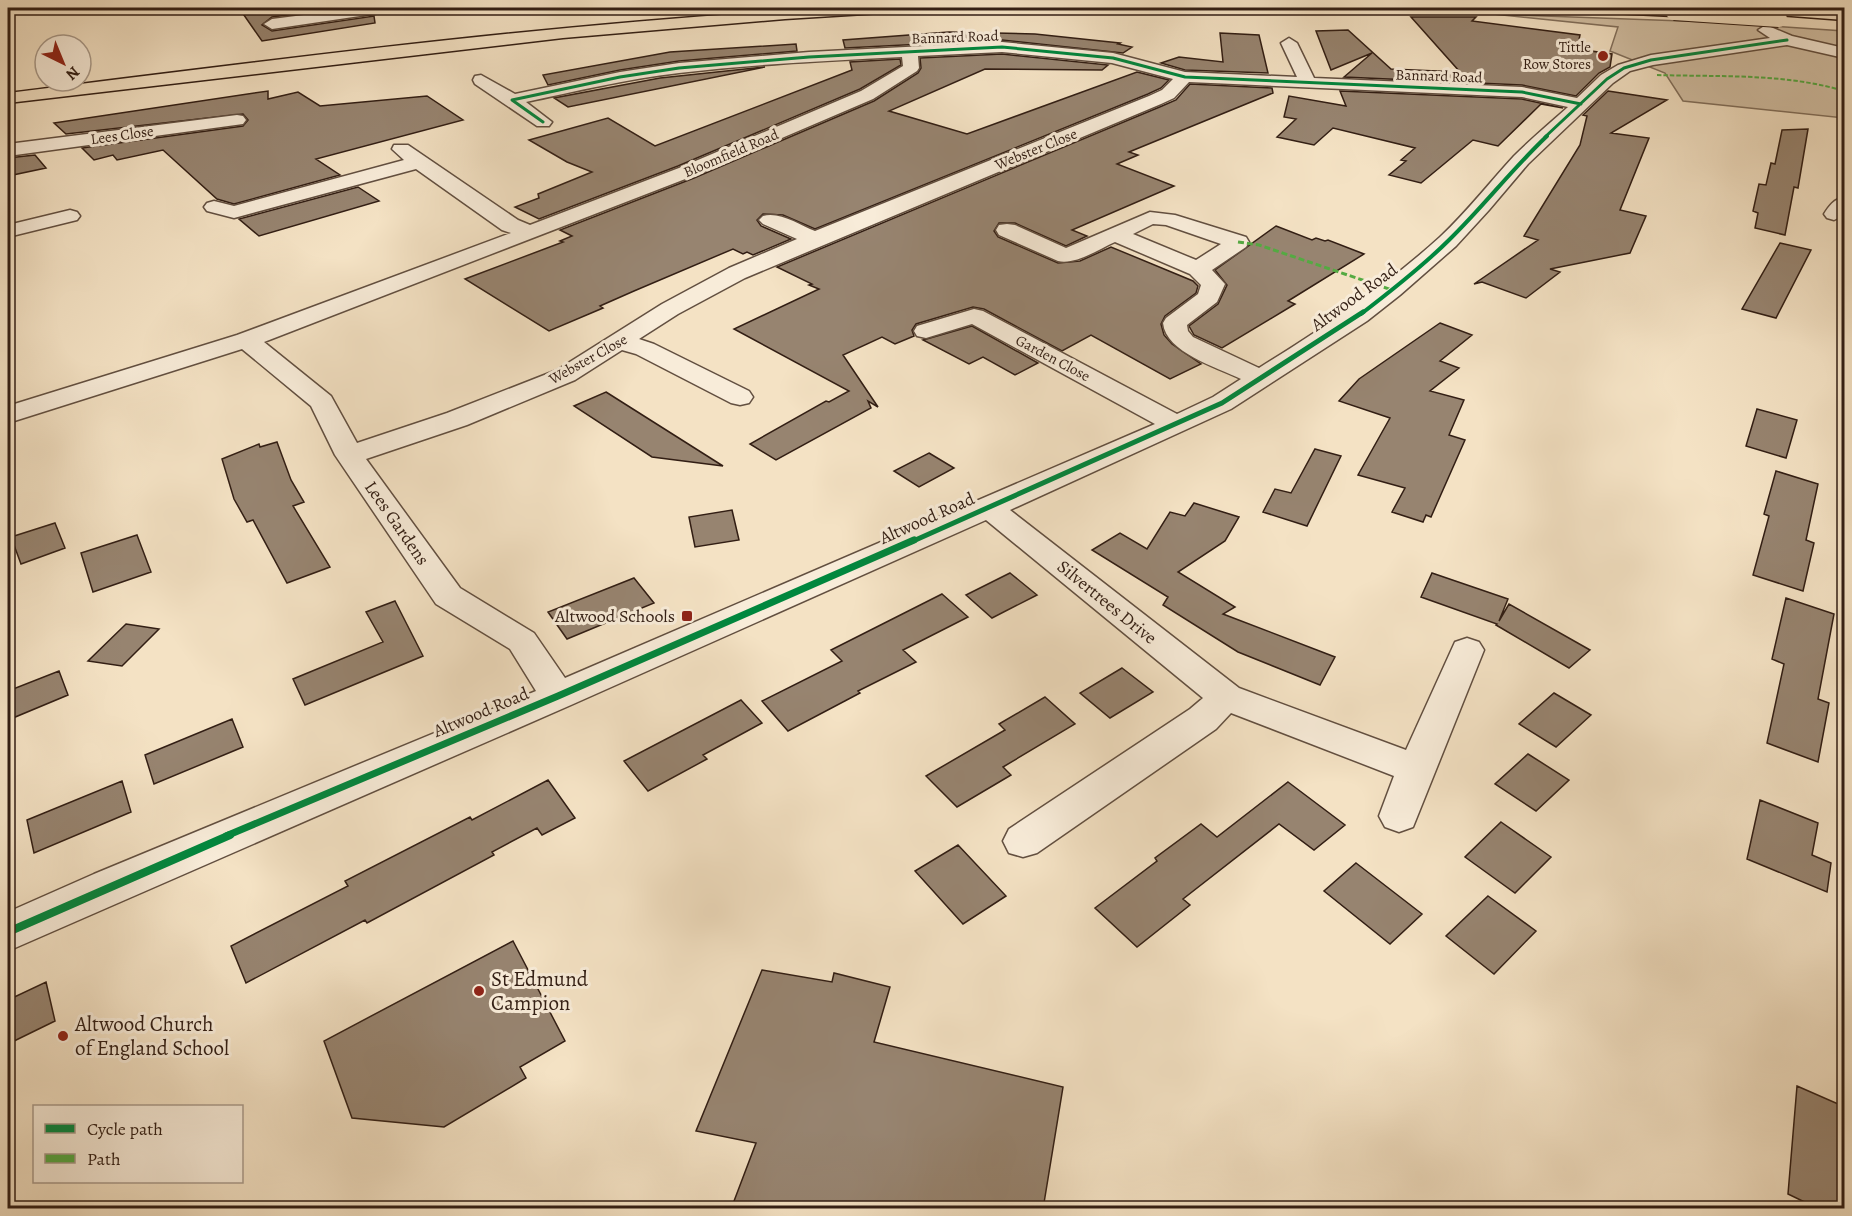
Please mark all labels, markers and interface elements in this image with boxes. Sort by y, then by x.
street label: Bannard Road [911,25,1000,49]
north arrow [33,33,93,93]
place label: Tittle Row Stores [1523,37,1591,74]
marker: Tittle Row Stores [1596,49,1610,63]
text: N [61,61,84,85]
street label: Bannard Road [1395,64,1484,88]
street label: Lees Close [89,121,155,149]
street label: Webster Close [991,123,1080,175]
street label: Bloomfield Road [680,124,782,182]
street label: Altwood Road [1305,257,1402,337]
street label: Webster Close [544,329,631,389]
street label: Garden Close [1012,330,1094,386]
street label: Lees Gardens [359,476,435,570]
street label: Altwood Road [875,486,979,550]
street label: Silvertrees Drive [1052,554,1162,650]
place label: Altwood Schools [554,604,675,628]
marker: Altwood Schools [680,609,694,623]
street label: Altwood Road [429,681,533,743]
place label: St Edmund Campion [491,965,589,1017]
marker: St Edmund Campion [472,984,486,998]
place label: Altwood Church of England School [74,1010,229,1062]
marker: Altwood Church of England School [56,1029,70,1043]
legend [33,1105,243,1183]
text: Cycle path [87,1117,163,1141]
text: Path [87,1147,121,1171]

